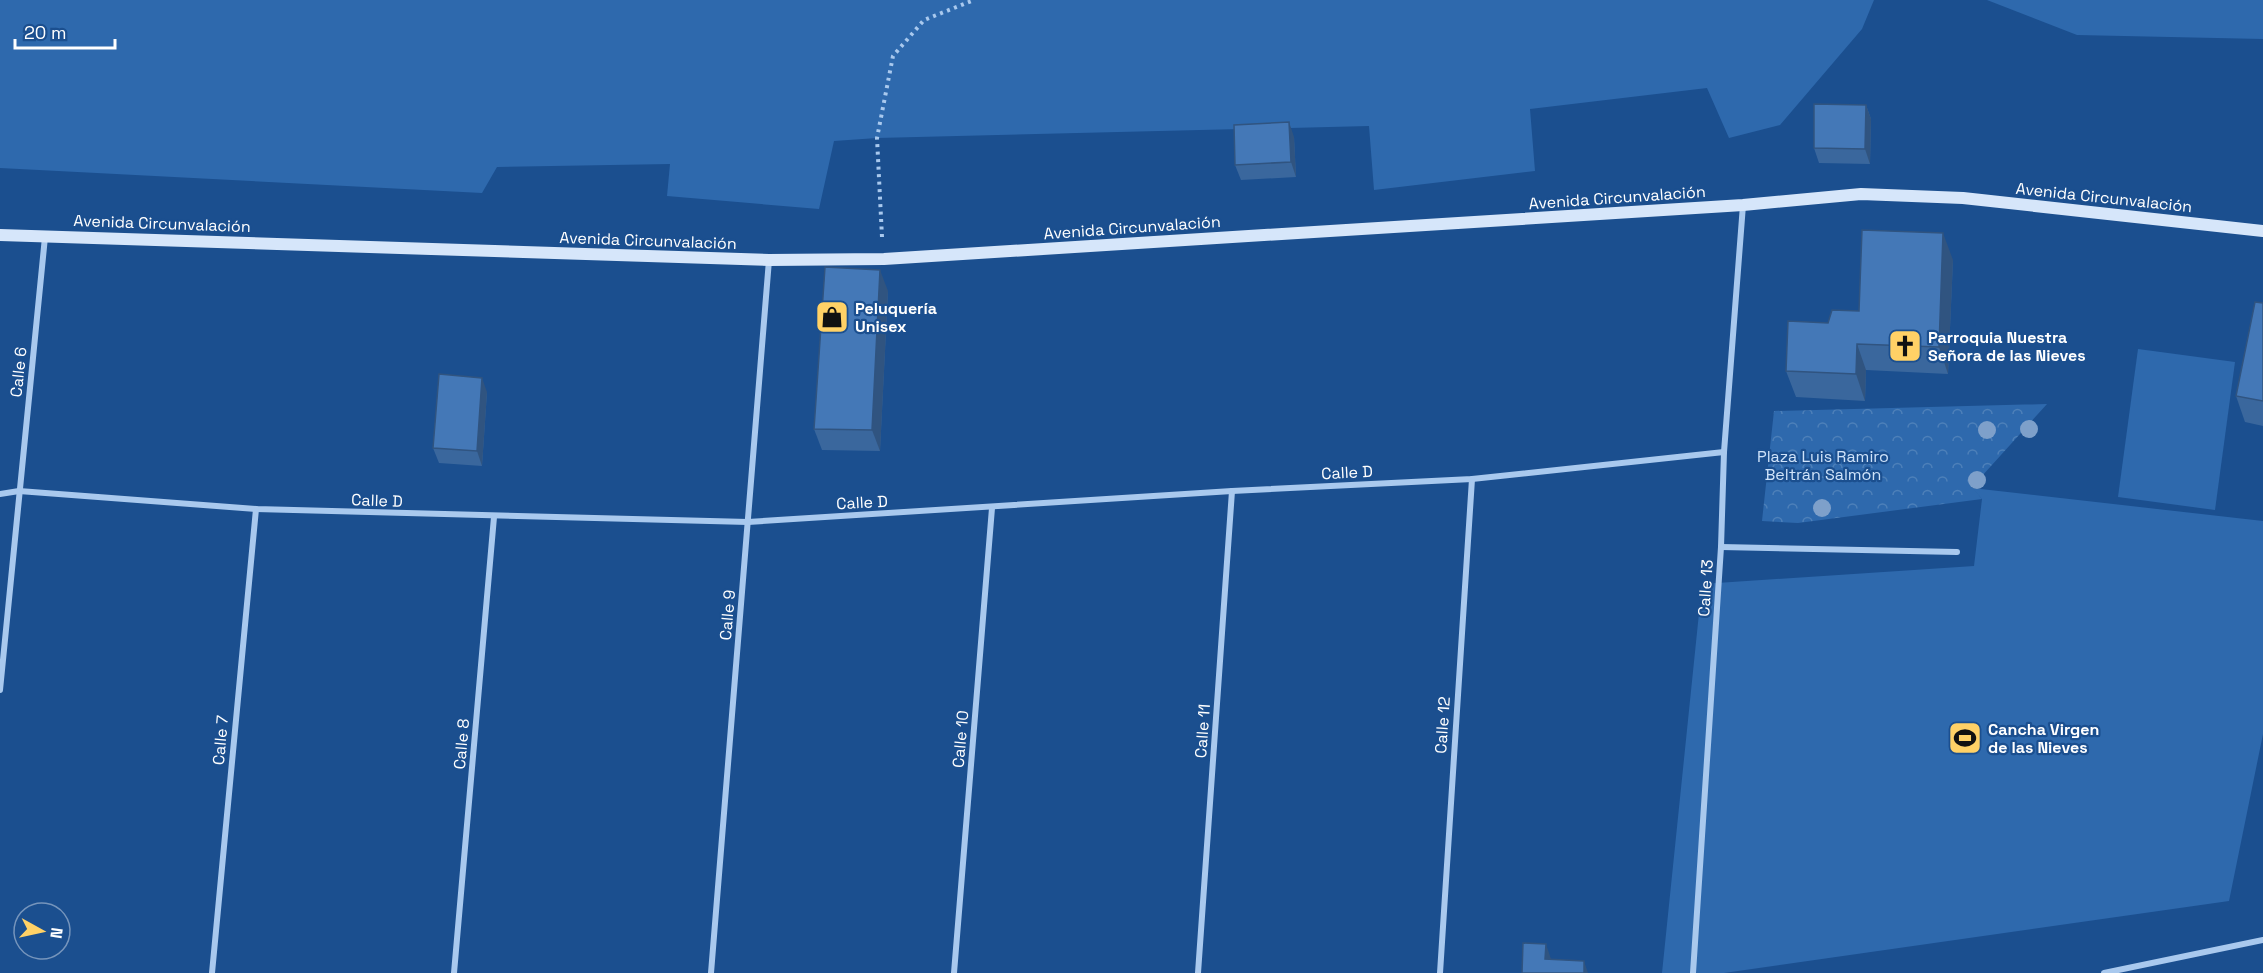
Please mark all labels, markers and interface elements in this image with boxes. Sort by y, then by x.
scale bar [15,12,116,50]
text: 20 m [24,21,67,44]
street label: Avenida Circunvalación [2015,178,2193,217]
street label: Avenida Circunvalación [1528,181,1706,214]
street label: Avenida Circunvalación [73,210,251,237]
street label: Avenida Circunvalación [1043,211,1221,244]
street label: Avenida Circunvalación [559,227,737,254]
place label: Peluquería Unisex [855,298,937,337]
shop icon: Peluquería Unisex [814,299,850,335]
place label: Parroquia Nuestra Señora de las Nieves [1928,327,2086,366]
church icon: Parroquia Nuestra Señora de las Nieves [1887,328,1923,364]
street label: Calle 6 [5,346,32,398]
park label: Plaza Luis Ramiro Beltrán Salmón [1757,446,1889,485]
street label: Calle D [1321,461,1373,484]
street label: Calle D [351,489,403,512]
street label: Calle D [836,491,888,514]
street label: Calle 13 [1693,559,1718,617]
street label: Calle 9 [715,589,740,641]
street label: Calle 12 [1430,696,1455,754]
street label: Calle 11 [1190,703,1215,759]
street label: Calle 10 [948,709,973,769]
street label: Calle 7 [208,714,233,766]
street label: Calle 8 [449,718,474,770]
place label: Cancha Virgen de las Nieves [1988,719,2099,758]
sports icon: Cancha Virgen de las Nieves [1947,720,1983,756]
north arrow [12,901,72,961]
text: N [45,926,68,940]

